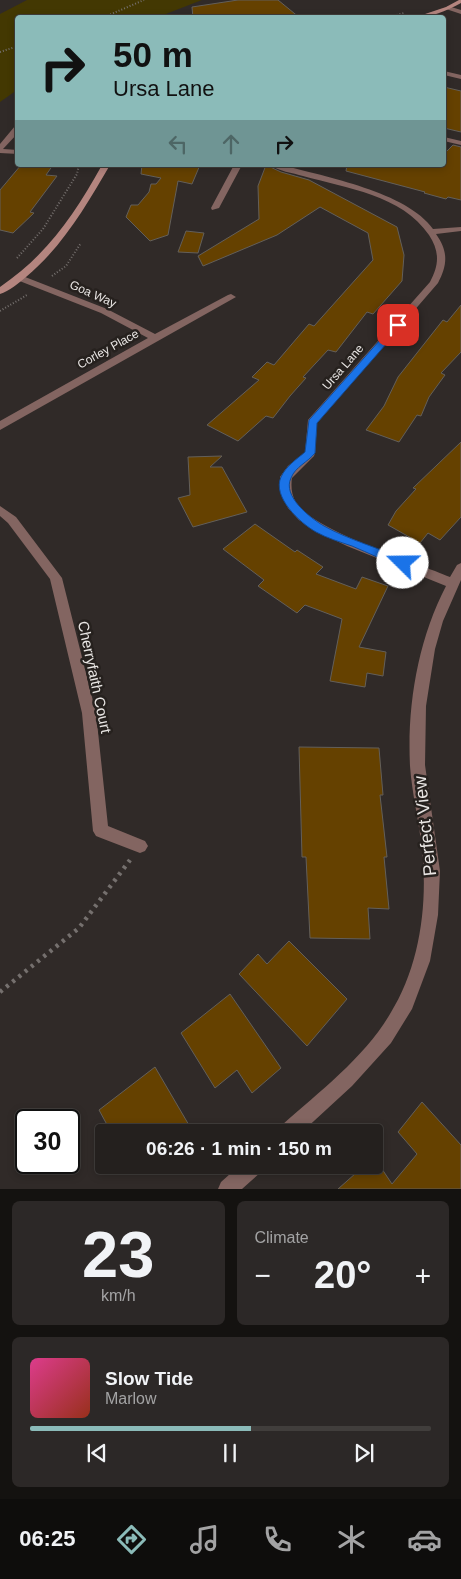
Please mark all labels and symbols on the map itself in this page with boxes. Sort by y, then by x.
street label: Goa Way [68,278,118,310]
pin [377,304,419,346]
street label: Corley Place [75,326,141,372]
street label: Ursa Lane [320,341,367,392]
position arrow [376,536,428,588]
street label: Cherryfaith Court [75,619,115,735]
street label: Perfect View [410,774,440,877]
speed limit sign: 30 [15,1109,80,1174]

